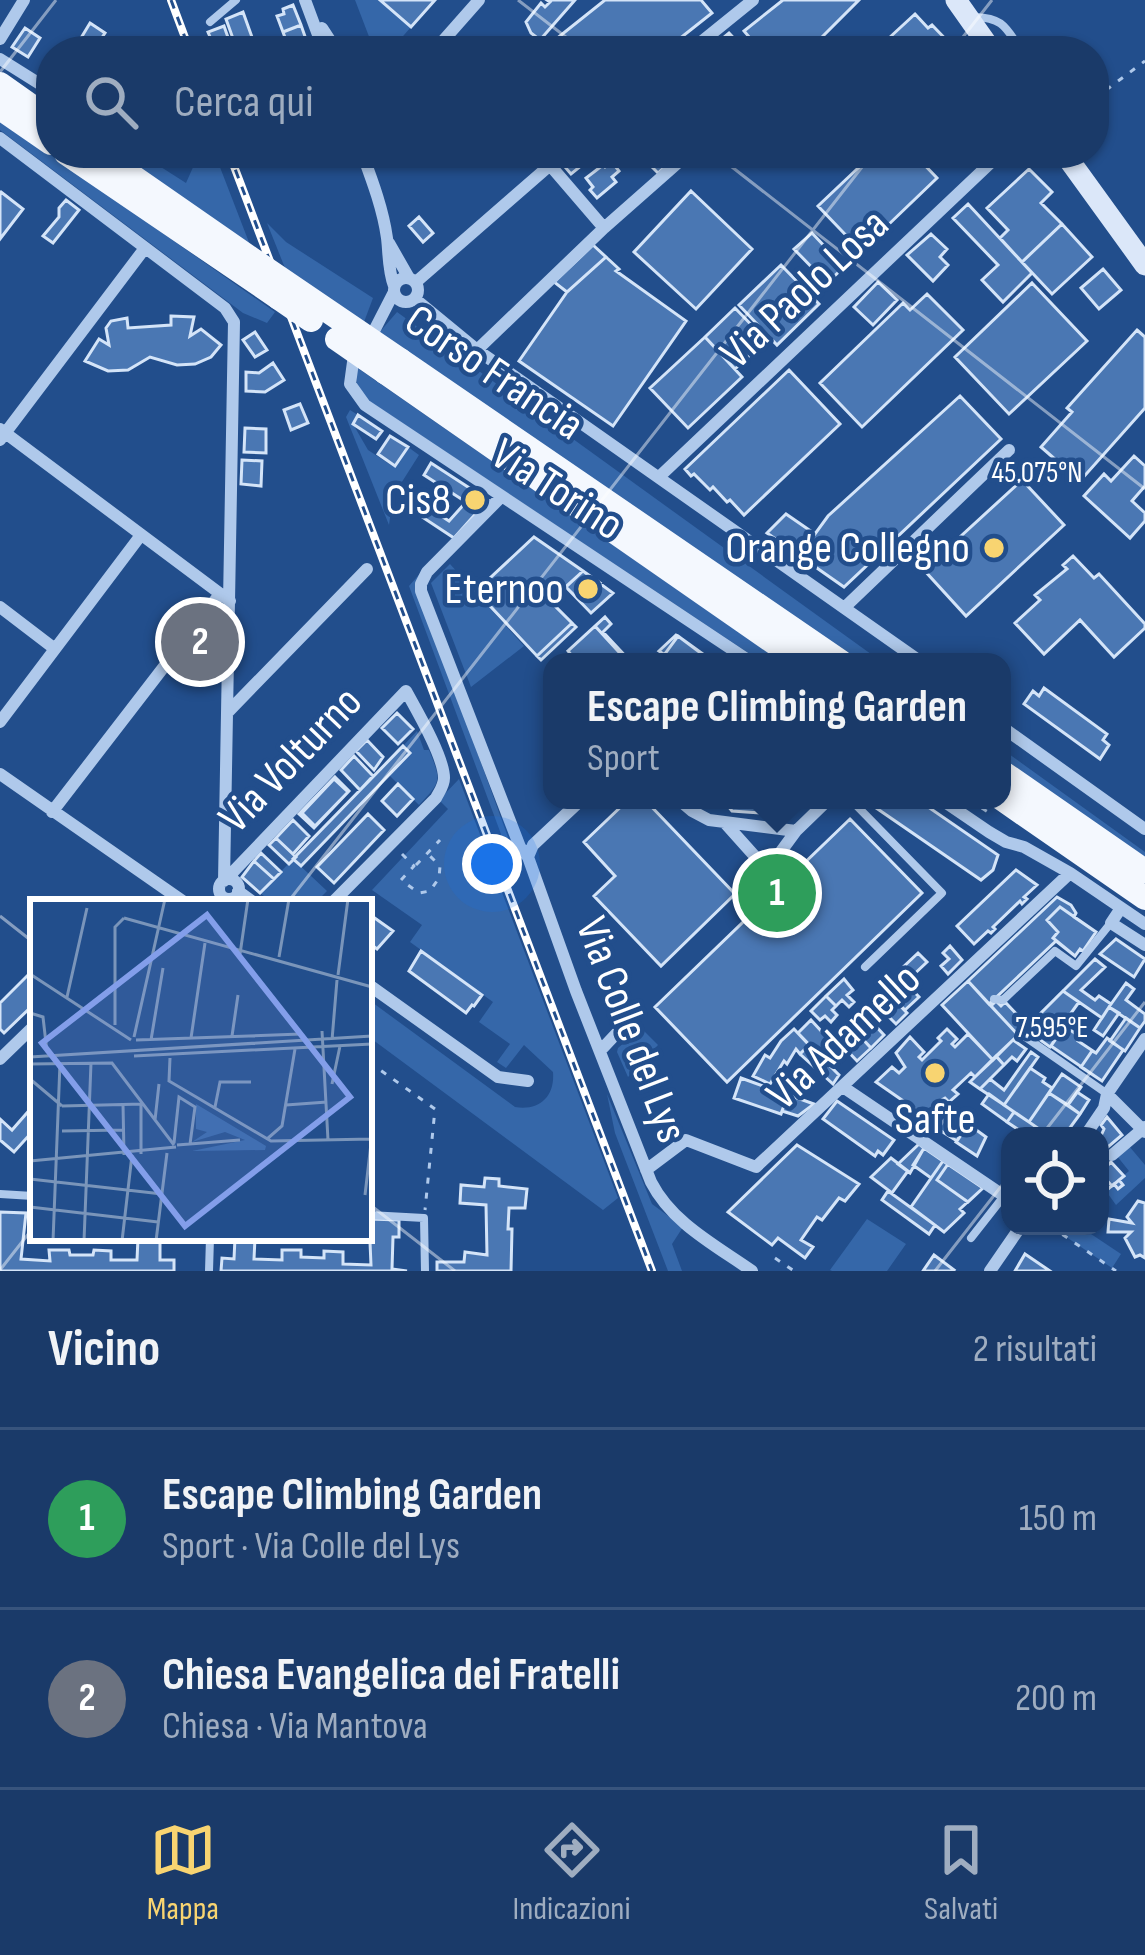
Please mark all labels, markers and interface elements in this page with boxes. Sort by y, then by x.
search box [36,36,1109,168]
icon: search [78,69,144,135]
text: Cerca qui [174,75,314,130]
street label: Via Paolo Losa [710,197,900,381]
street label: Corso Francia [394,293,594,453]
street label: Via Torino [481,427,633,553]
text: 45.075°N [992,455,1082,491]
place label: Cis8 [385,473,451,528]
marker: Cis8 [462,487,488,513]
place label: Orange Collegno [725,521,970,576]
marker: Orange Collegno [981,535,1007,561]
place label: Eternoo [444,562,564,617]
marker: Eternoo [575,576,601,602]
pin: 2 [161,597,239,687]
popup [543,653,1011,809]
street label: Via Volturno [208,675,374,845]
text: Escape Climbing Garden [587,680,967,735]
text: Sport [587,735,660,782]
your location [462,834,522,894]
pin: 1 [738,848,816,938]
inset map [30,899,372,1241]
street label: Via Colle del Lys [563,910,699,1150]
street label: Via Adamello [756,952,932,1122]
text: 7.595°E [1015,1010,1089,1046]
marker: Safte [922,1060,948,1086]
place label: Safte [894,1092,976,1147]
map controls [1001,1127,1109,1235]
button: locate [1001,1127,1109,1235]
text: Vicino [48,1319,160,1380]
text: 2 risultati [973,1326,1097,1373]
text: Escape Climbing Garden [162,1468,542,1523]
text: 1 [79,1495,95,1542]
text: 150 m [1019,1495,1097,1542]
text: Sport · Via Colle del Lys [162,1523,460,1570]
text: Chiesa Evangelica dei Fratelli [162,1648,620,1703]
text: 2 [78,1675,96,1722]
text: 200 m [1015,1675,1097,1722]
text: Chiesa · Via Mantova [162,1703,428,1750]
tab: Mappa [147,1817,219,1929]
tab: Indicazioni [513,1817,631,1929]
tab: Salvati [924,1817,998,1929]

